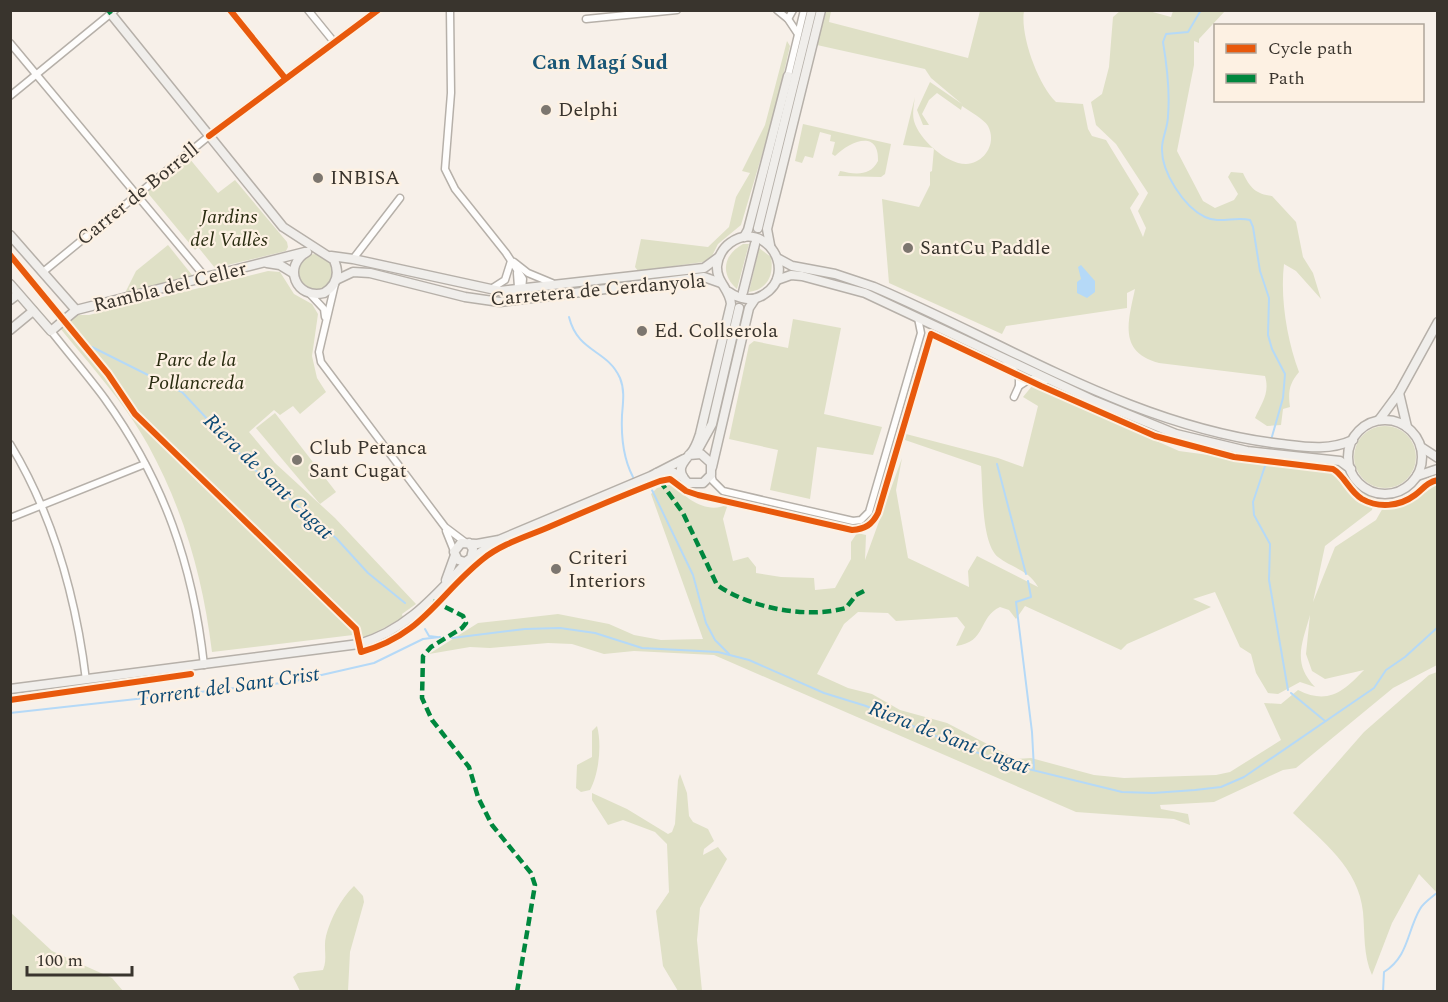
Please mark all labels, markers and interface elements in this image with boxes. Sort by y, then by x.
legend [1214,24,1424,102]
text: Cycle path [1268,35,1353,62]
district label: Can Magí Sud [532,47,668,79]
text: Path [1268,65,1305,92]
place label: Delphi [558,95,618,125]
marker: Delphi [539,103,553,117]
street label: Carrer de Borrell [70,135,206,253]
place label: INBISA [330,163,400,193]
marker: INBISA [311,171,325,185]
park label: Jardins del Vallès [190,202,268,255]
place label: SantCu Paddle [920,233,1050,263]
marker: SantCu Paddle [901,241,915,255]
street label: Rambla del Celler [90,253,250,321]
street label: Carretera de Cerdanyola [489,266,707,314]
place label: Ed. Collserola [654,316,778,346]
marker: Ed. Collserola [635,324,649,338]
park label: Parc de la Pollancreda [148,345,245,398]
water label: Riera de Sant Cugat [195,406,341,548]
place label: Club Petanca Sant Cugat [309,433,427,486]
marker: Club Petanca Sant Cugat [290,453,304,467]
place label: Criteri Interiors [568,543,646,596]
marker: Criteri Interiors [549,562,563,576]
water label: Torrent del Sant Crist [134,658,322,716]
water label: Riera de Sant Cugat [864,692,1035,784]
scale bar [27,939,132,977]
text: 100 m [36,947,83,974]

